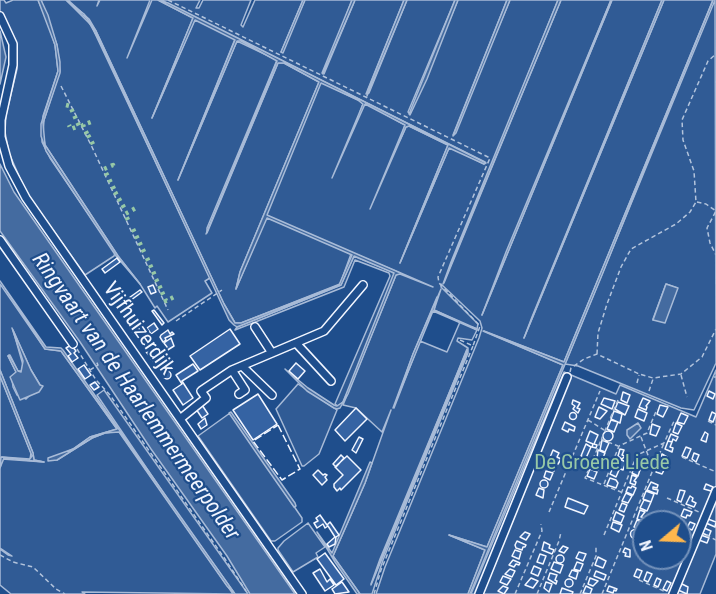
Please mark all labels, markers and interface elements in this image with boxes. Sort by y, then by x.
water label: Ringvaart van de Haarlemmermeerpolder [25,248,245,546]
street label: Vijfhuizerdijk [97,278,179,380]
park label: De Groene Liede [534,451,670,477]
north arrow [632,510,692,570]
text: N [636,538,657,553]

